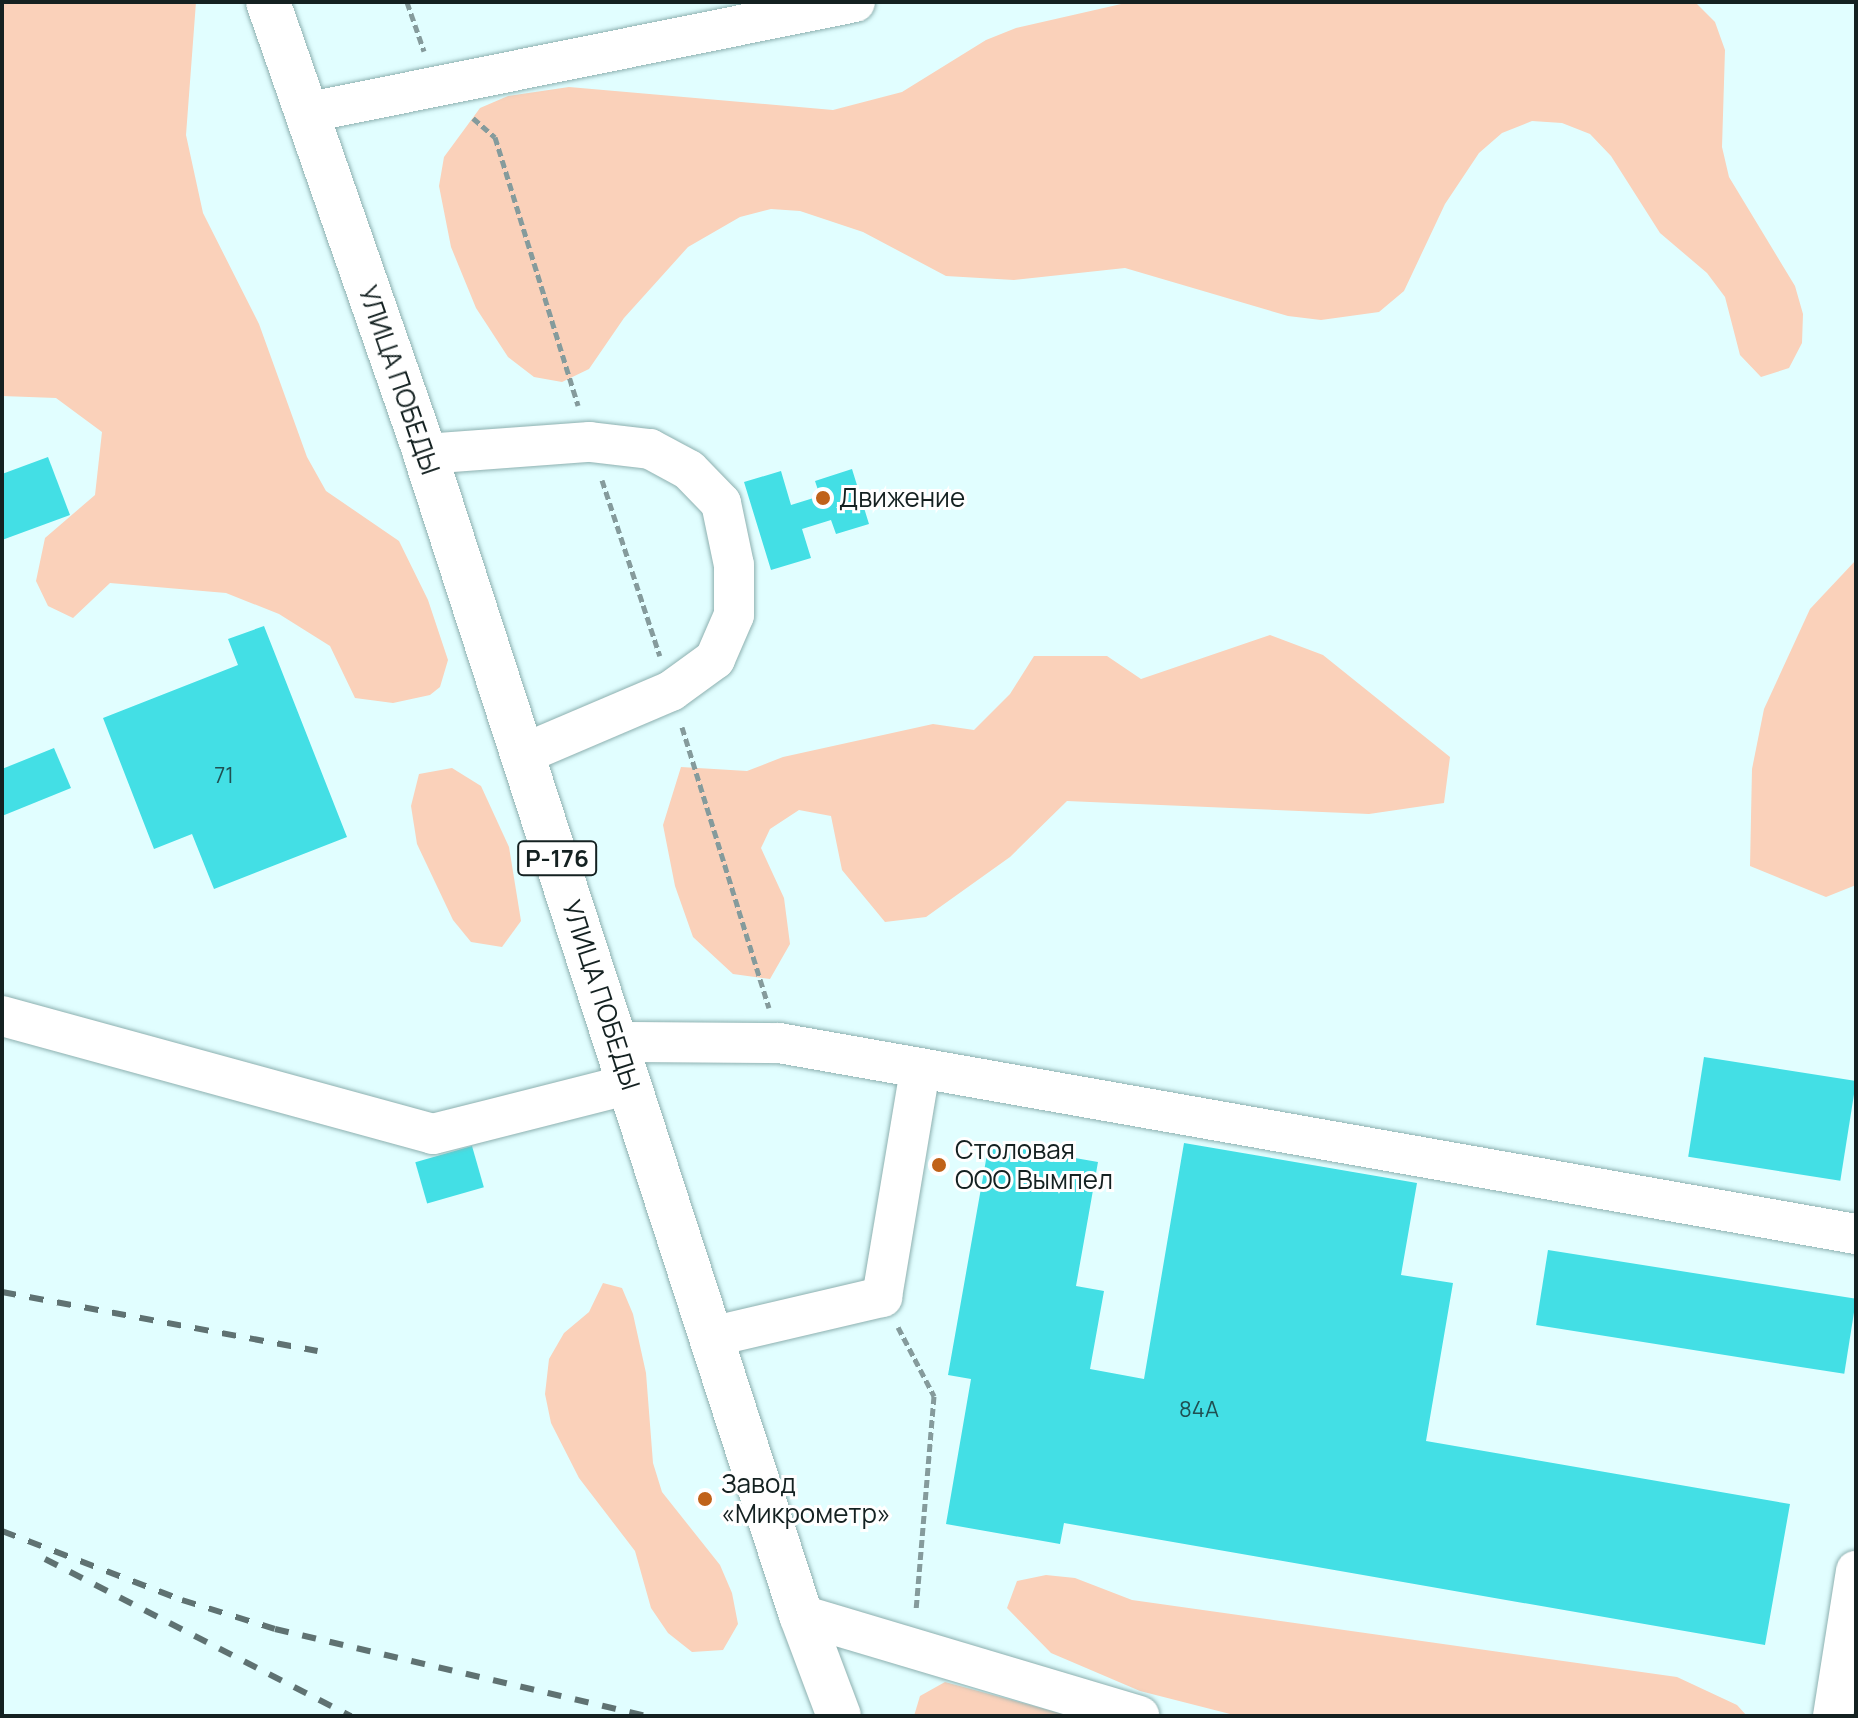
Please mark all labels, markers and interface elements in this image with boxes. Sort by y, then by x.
street label: УЛИЦА ПОБЕДЫ [352,281,446,479]
place label: Движение [839,482,965,514]
marker: Движение [814,489,832,507]
house number: 71 [214,763,234,789]
road number: Р-176 [517,838,597,878]
street label: УЛИЦА ПОБЕДЫ [556,896,646,1094]
place label: Столовая ООО Вымпел [955,1134,1113,1196]
marker: Столовая ООО Вымпел [930,1156,948,1174]
house number: 84А [1179,1397,1219,1423]
place label: Завод «Микрометр» [721,1468,891,1530]
marker: Завод «Микрометр» [696,1490,714,1508]

